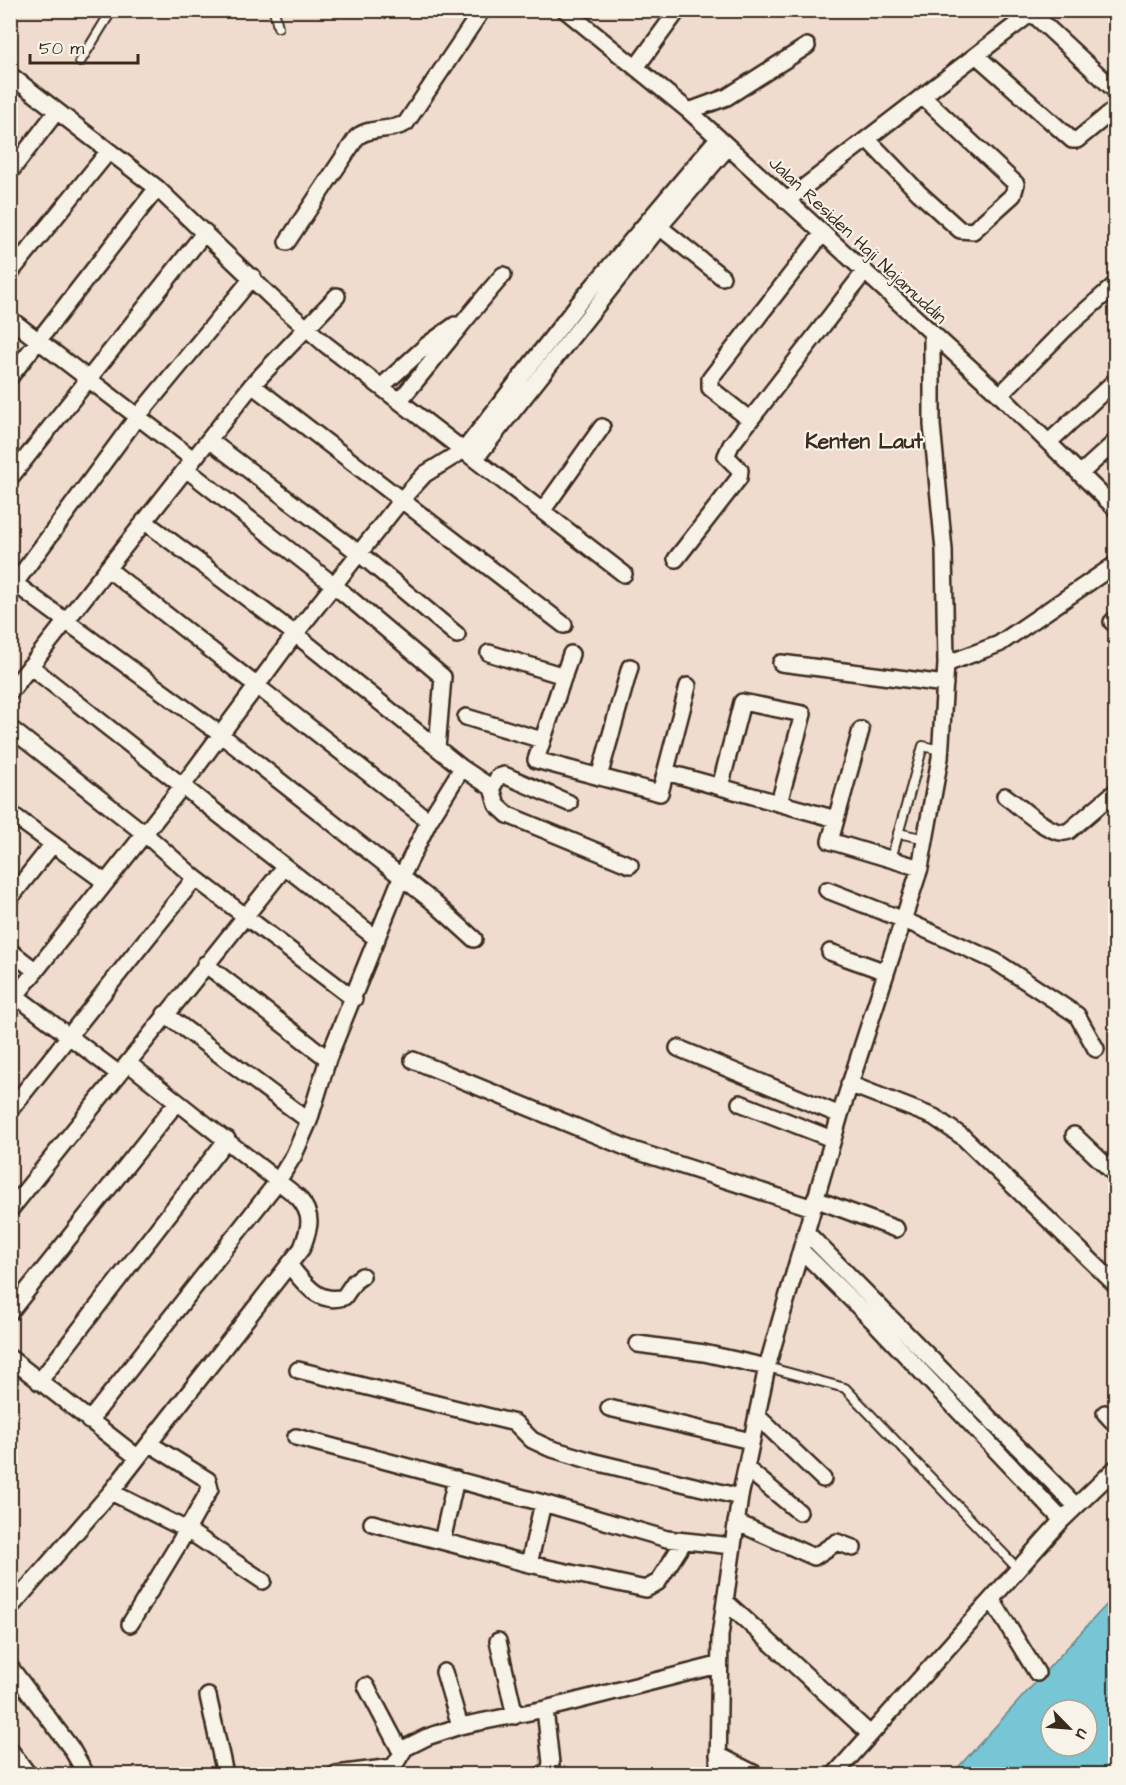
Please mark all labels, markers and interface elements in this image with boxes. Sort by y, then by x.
scale bar [30,27,138,65]
text: 50 m [39,36,84,61]
street label: Jalan Residen Haji Najamuddin [763,151,952,330]
district label: Kenten Laut [805,427,923,456]
north arrow [1039,1698,1099,1758]
text: U [1070,1725,1094,1743]

